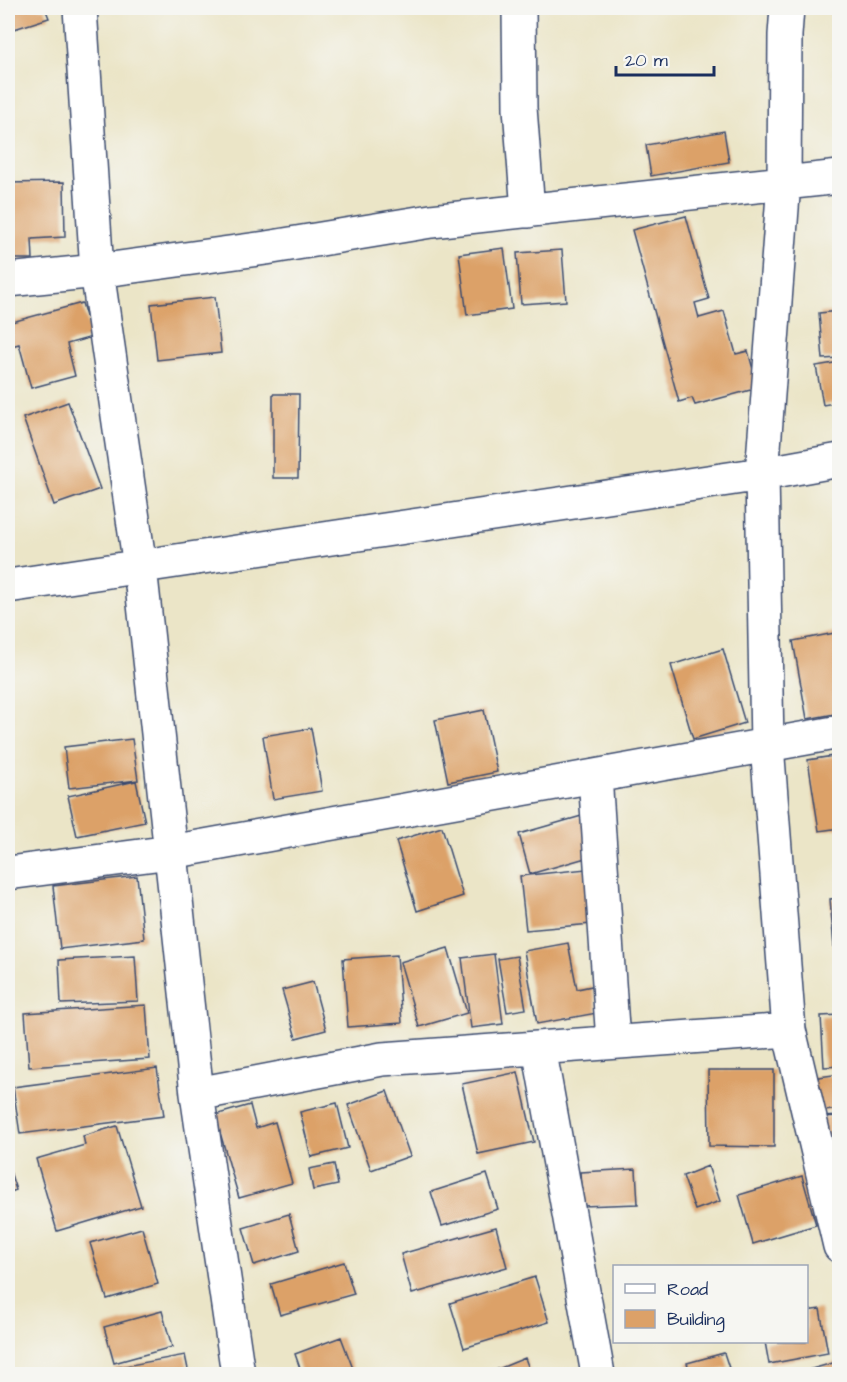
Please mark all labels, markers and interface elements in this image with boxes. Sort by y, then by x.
scale bar [616,39,714,77]
text: 20 m [625,48,668,73]
legend [613,1265,808,1343]
text: Road [667,1277,708,1302]
text: Building [667,1307,725,1333]

